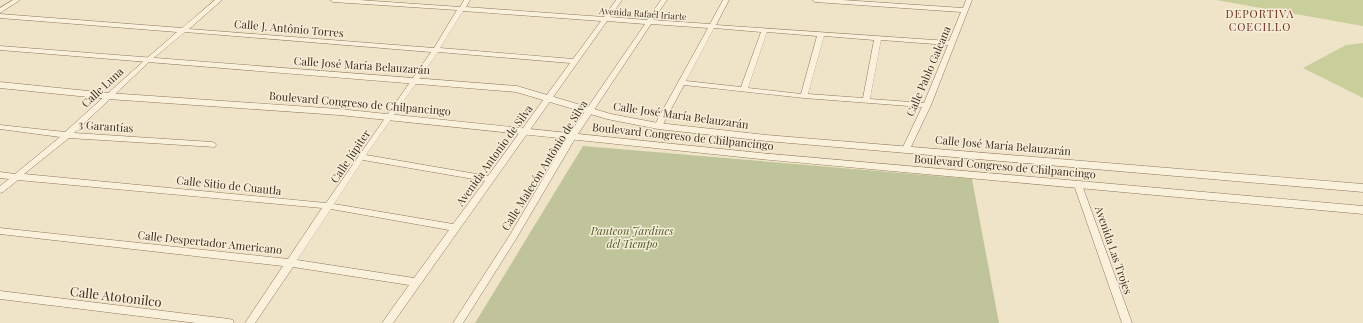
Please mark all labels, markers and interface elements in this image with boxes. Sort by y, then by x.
street label: Avenida Rafaél Iriarte [598,4,687,22]
district label: DEPORTIVA COECILLO [1226,6,1294,34]
street label: Calle J. Antônio Torres [233,16,345,40]
street label: Calle Pablo Galeana [902,23,954,118]
street label: Calle José María Belauzarán [293,53,431,77]
street label: Calle Luna [78,63,127,110]
street label: Boulevard Congreso de Chilpancingo [268,88,452,118]
street label: Calle Malecón Antônio de Silva [498,96,591,233]
street label: Calle José María Belauzarán [612,98,750,132]
street label: Avenida Antonio de Silva [452,101,536,209]
street label: 3 Garantías [78,117,134,135]
street label: Boulevard Congreso de Chilpancingo [591,119,775,153]
street label: Calle Júpiter [327,126,373,186]
street label: Calle José María Belauzarán [934,132,1072,158]
street label: Boulevard Congreso de Chilpancingo [913,151,1097,181]
street label: Calle Sitio de Cuautla [176,172,283,198]
street label: Avenida Las Trojes [1092,203,1136,296]
park label: Panteon Jardines del Tiempo [590,223,674,251]
street label: Calle Despertador Americano [137,227,283,257]
street label: Calle Atotonilco [69,282,163,310]

